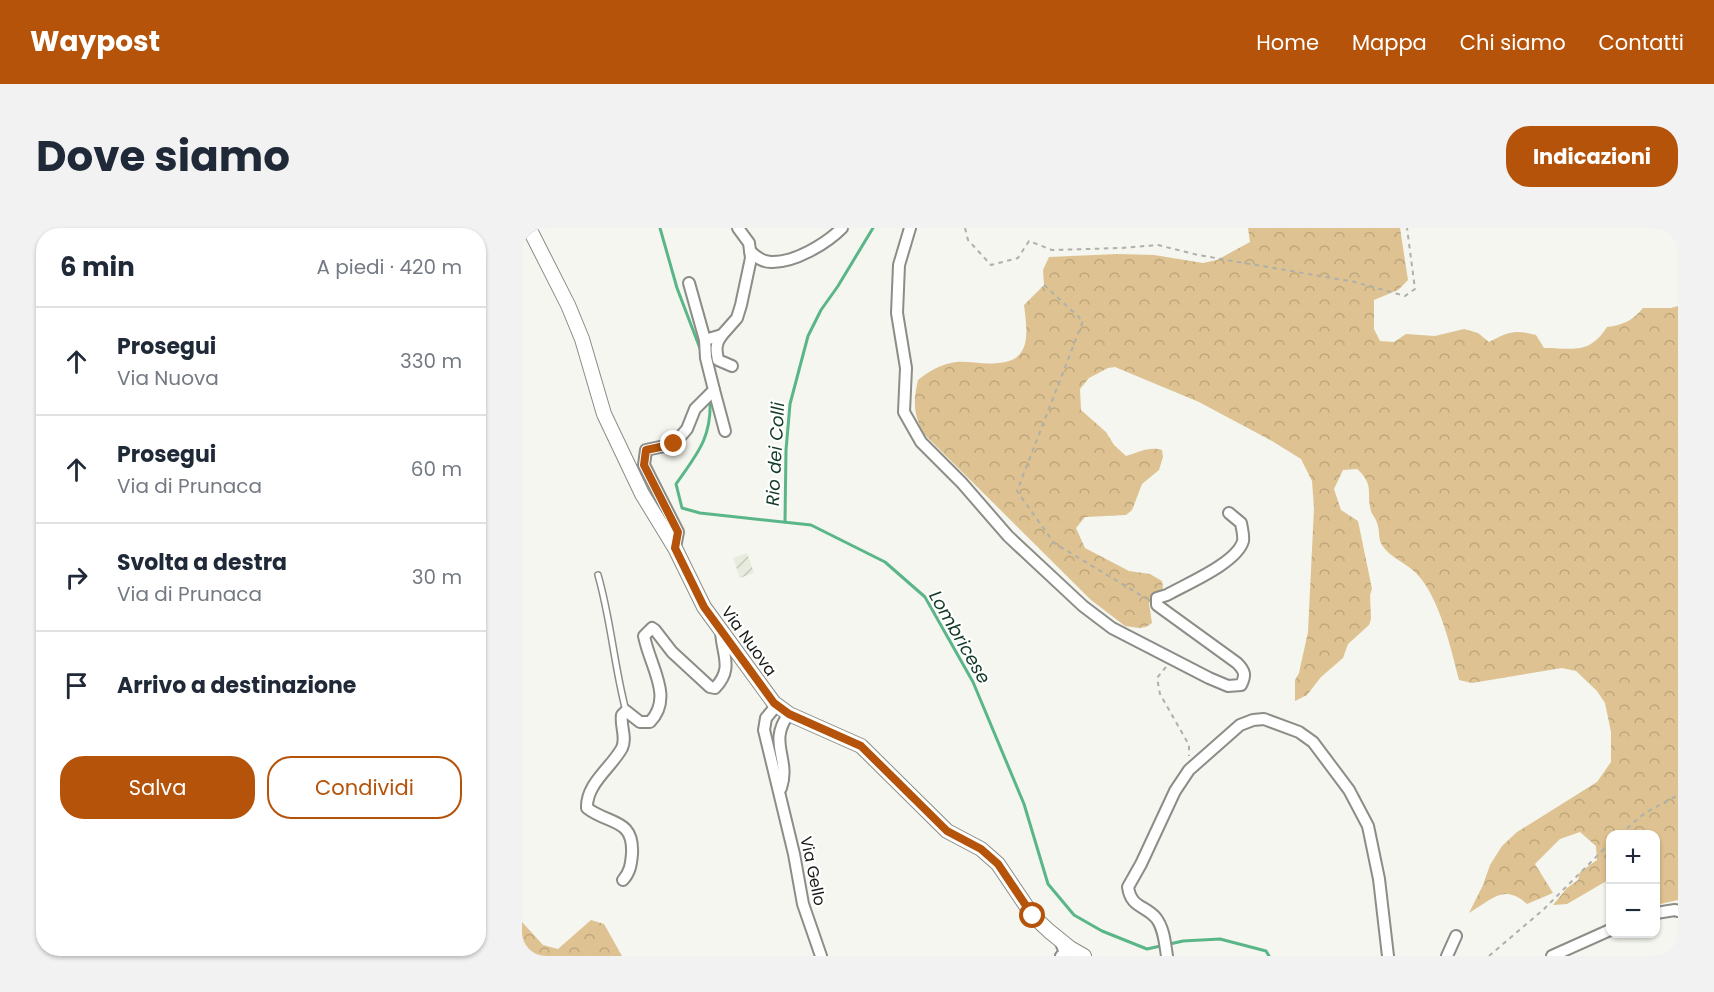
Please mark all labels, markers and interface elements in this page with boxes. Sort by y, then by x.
text: Waypost [30,22,160,61]
text: Home [1256,28,1319,57]
text: Mappa [1352,28,1427,57]
text: Chi siamo [1460,28,1566,57]
text: Contatti [1599,28,1684,57]
button: Indicazioni [1506,126,1678,187]
text: Dove siamo [36,127,290,186]
text: 6 min [60,249,135,285]
text: A piedi · 420 m [316,253,462,281]
text: Prosegui [117,331,216,362]
icon: ahead [60,345,93,378]
text: 330 m [400,347,462,375]
text: Via Nuova [117,364,219,392]
water label: Rio dei Colli [760,401,790,507]
route end [660,430,686,456]
text: Prosegui [117,439,216,470]
icon: ahead [60,453,93,486]
text: 60 m [411,455,462,483]
text: Via di Prunaca [117,472,262,500]
text: Svolta a destra [117,547,287,578]
icon: right [60,561,93,594]
text: 30 m [412,563,462,591]
text: Via di Prunaca [117,580,262,608]
water label: Lombricese [923,586,997,688]
street label: Via Nuova [716,601,782,681]
icon: arrive [60,669,93,702]
text: Arrivo a destinazione [117,670,356,701]
button: Salva [60,756,255,819]
button: Condividi [267,756,462,819]
map controls [1606,830,1660,938]
button: + [1606,830,1660,884]
street label: Via Gello [794,834,832,908]
button: − [1606,884,1660,938]
route start [1019,902,1045,928]

